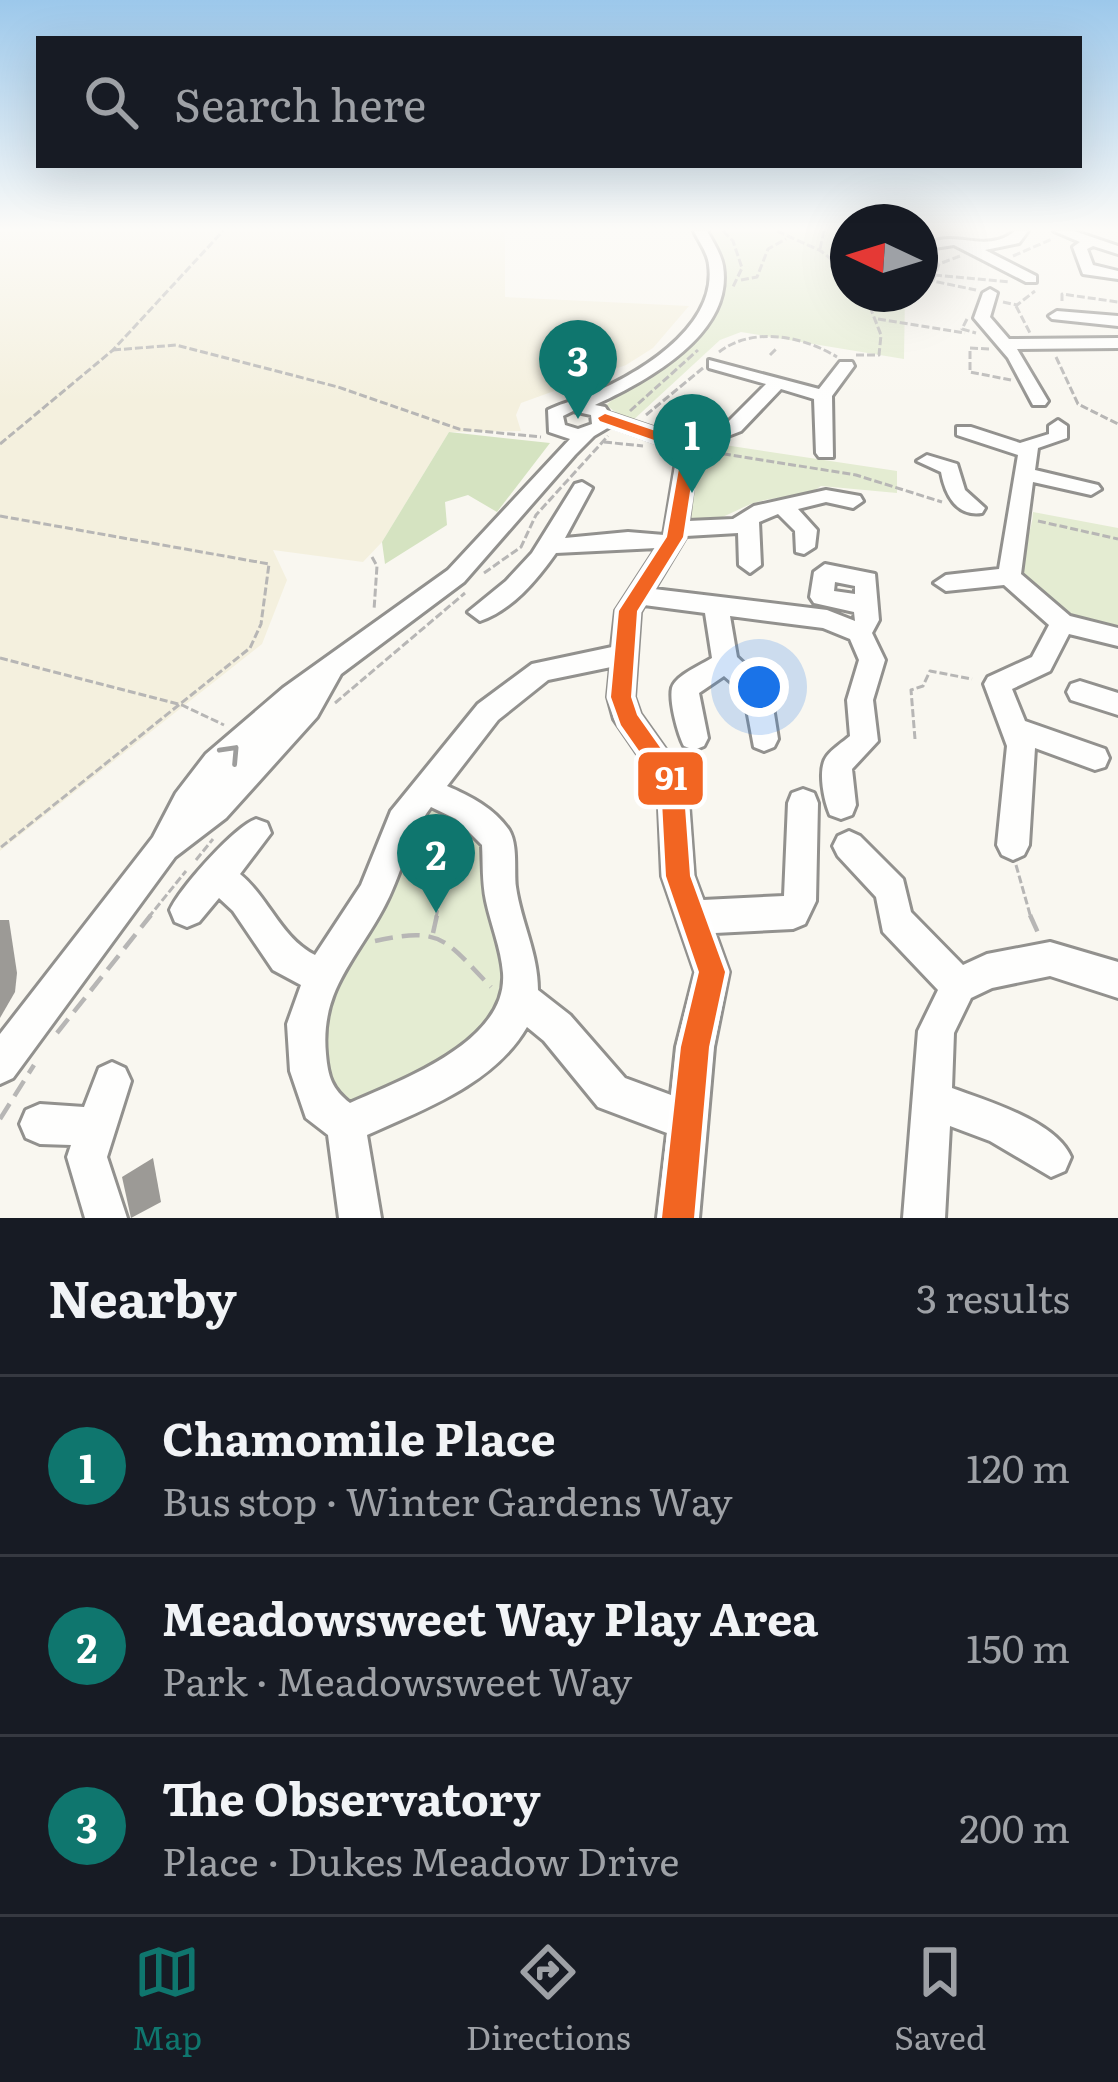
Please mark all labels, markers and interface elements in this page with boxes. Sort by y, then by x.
search box [36,36,1082,168]
icon: search [78,69,144,135]
text: Search here [174,69,426,136]
north arrow [830,204,938,312]
pin: 3 [539,320,617,419]
pin: 1 [653,394,731,493]
your location [729,657,789,717]
one-way arrow [216,745,238,766]
line badge: 91 [636,750,705,807]
text: 91 [655,751,688,800]
pin: 2 [397,814,475,913]
text: Nearby [48,1258,237,1334]
text: 3 results [916,1267,1070,1325]
text: Chamomile Place [162,1403,556,1470]
text: 1 [79,1437,95,1495]
text: 120 m [966,1437,1070,1495]
text: Bus stop · Winter Gardens Way [162,1470,732,1528]
text: Meadowsweet Way Play Area [162,1583,818,1650]
text: 2 [77,1617,97,1675]
text: 150 m [966,1617,1070,1675]
text: Park · Meadowsweet Way [162,1650,632,1708]
text: The Observatory [162,1763,540,1830]
text: 3 [76,1797,98,1855]
text: 200 m [960,1797,1070,1855]
text: Place · Dukes Meadow Drive [162,1830,680,1888]
tab: Map [132,1939,202,2060]
tab: Directions [466,1939,631,2060]
tab: Saved [894,1939,986,2060]

